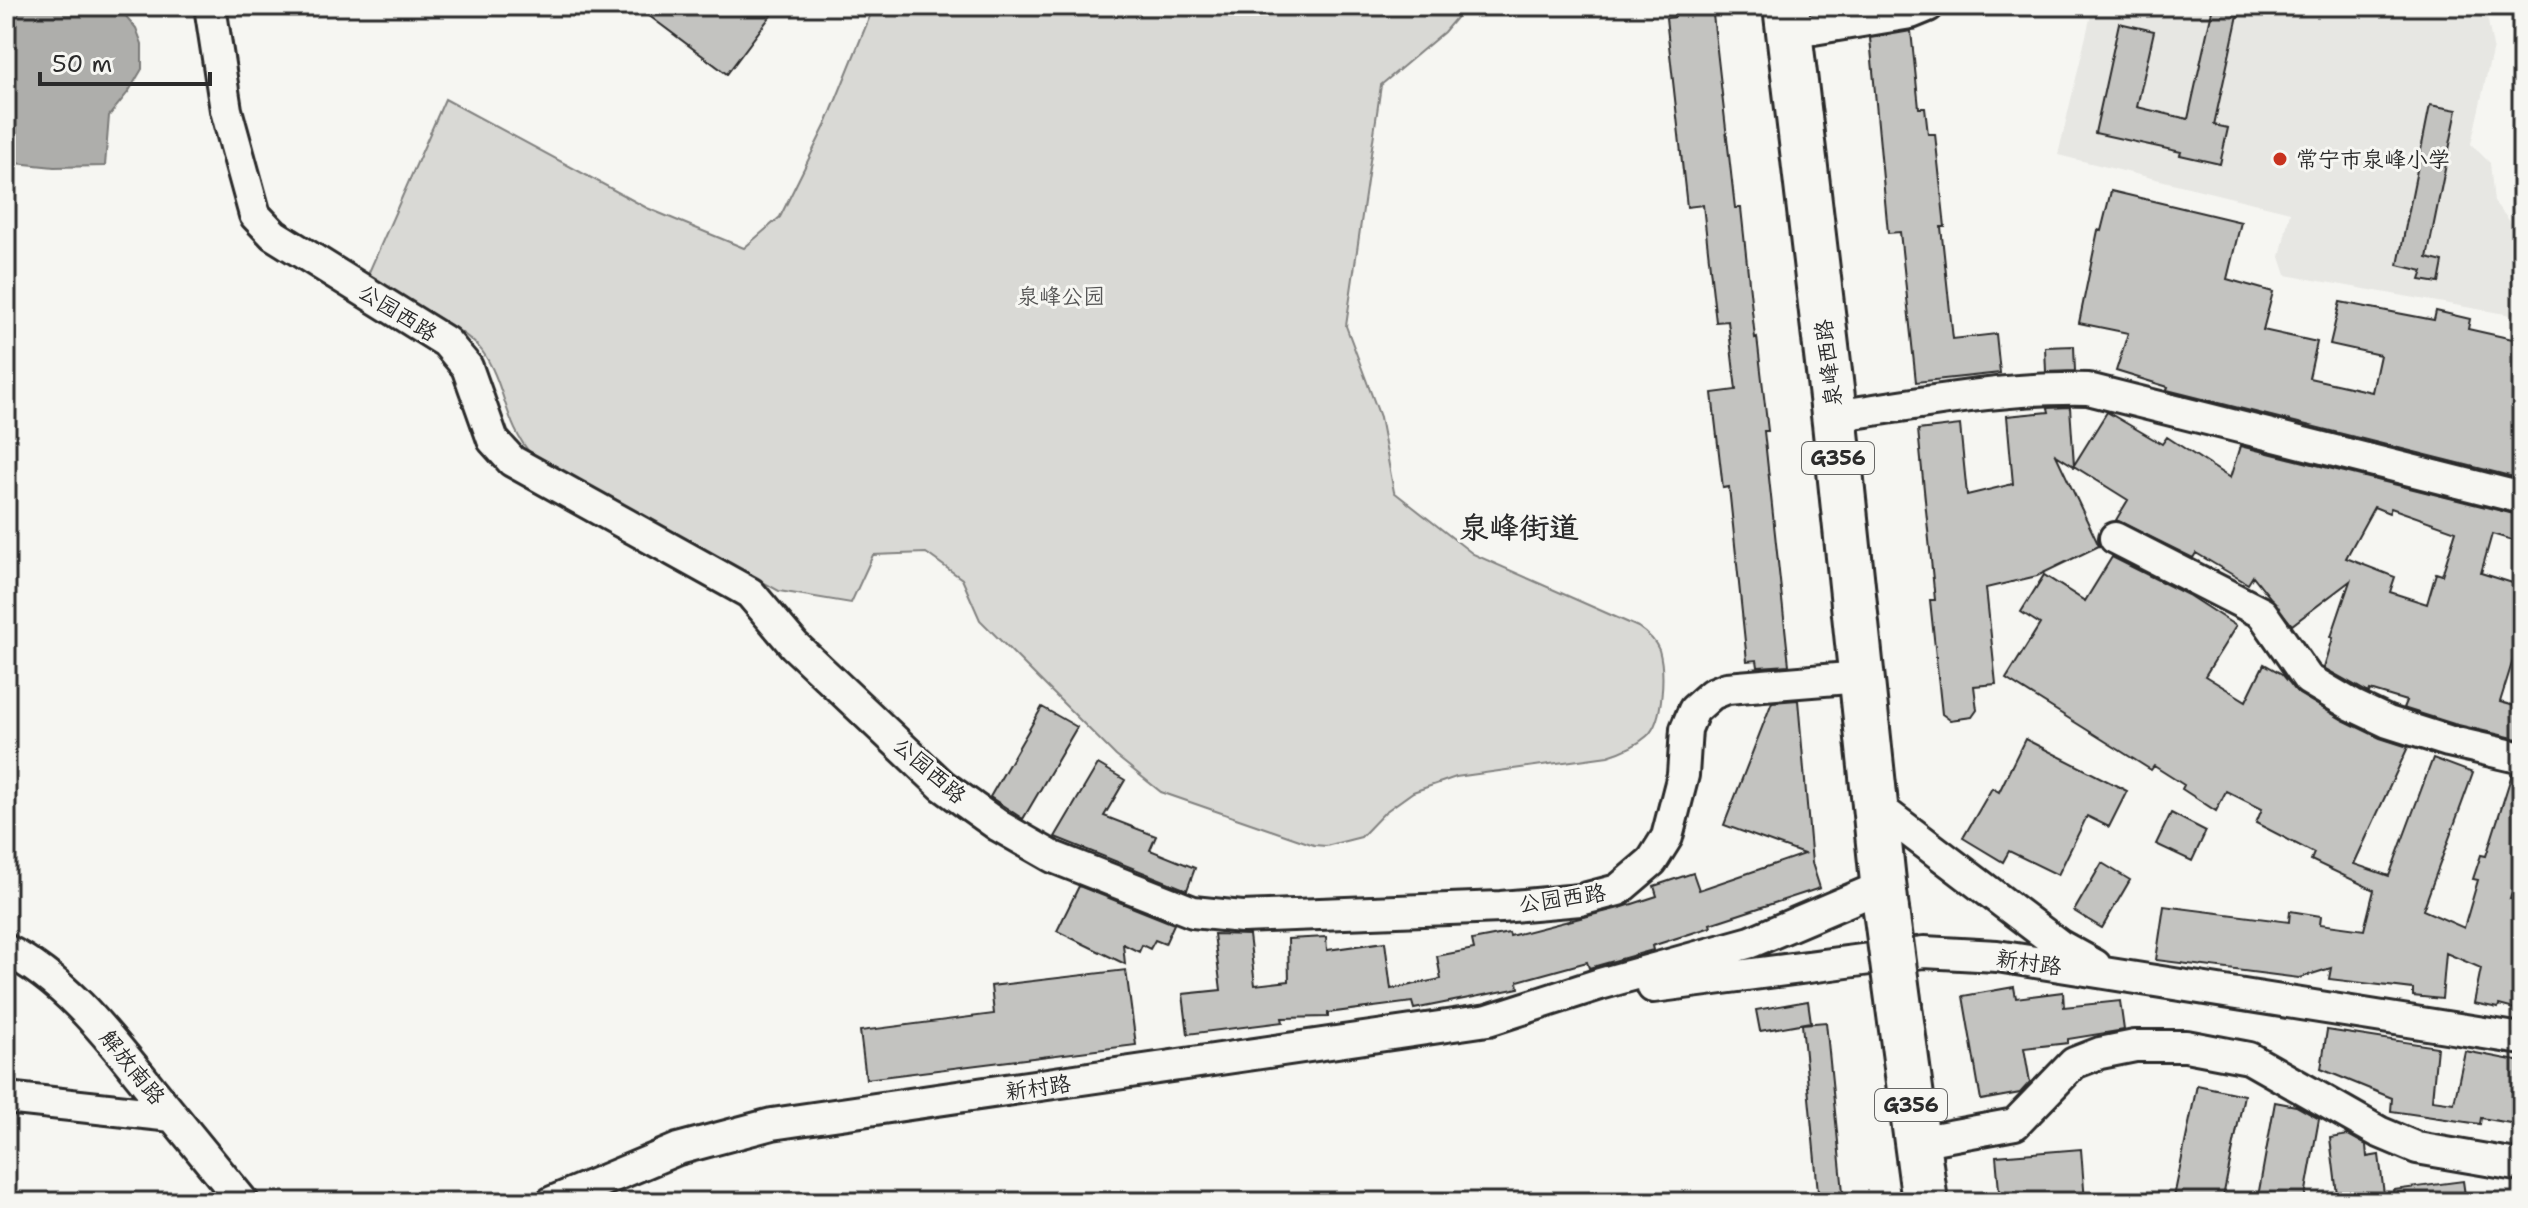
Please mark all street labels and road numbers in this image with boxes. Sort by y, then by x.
street label: 公园西路 [353,277,443,348]
street label: 泉峰西路 [1809,317,1848,408]
road number: G356 [1802,442,1874,474]
street label: 公园西路 [887,731,972,810]
street label: 公园西路 [1516,878,1608,919]
street label: 新村路 [1994,944,2064,981]
street label: 解放南路 [94,1024,172,1111]
street label: 新村路 [1003,1069,1073,1106]
road number: G356 [1875,1089,1947,1121]

